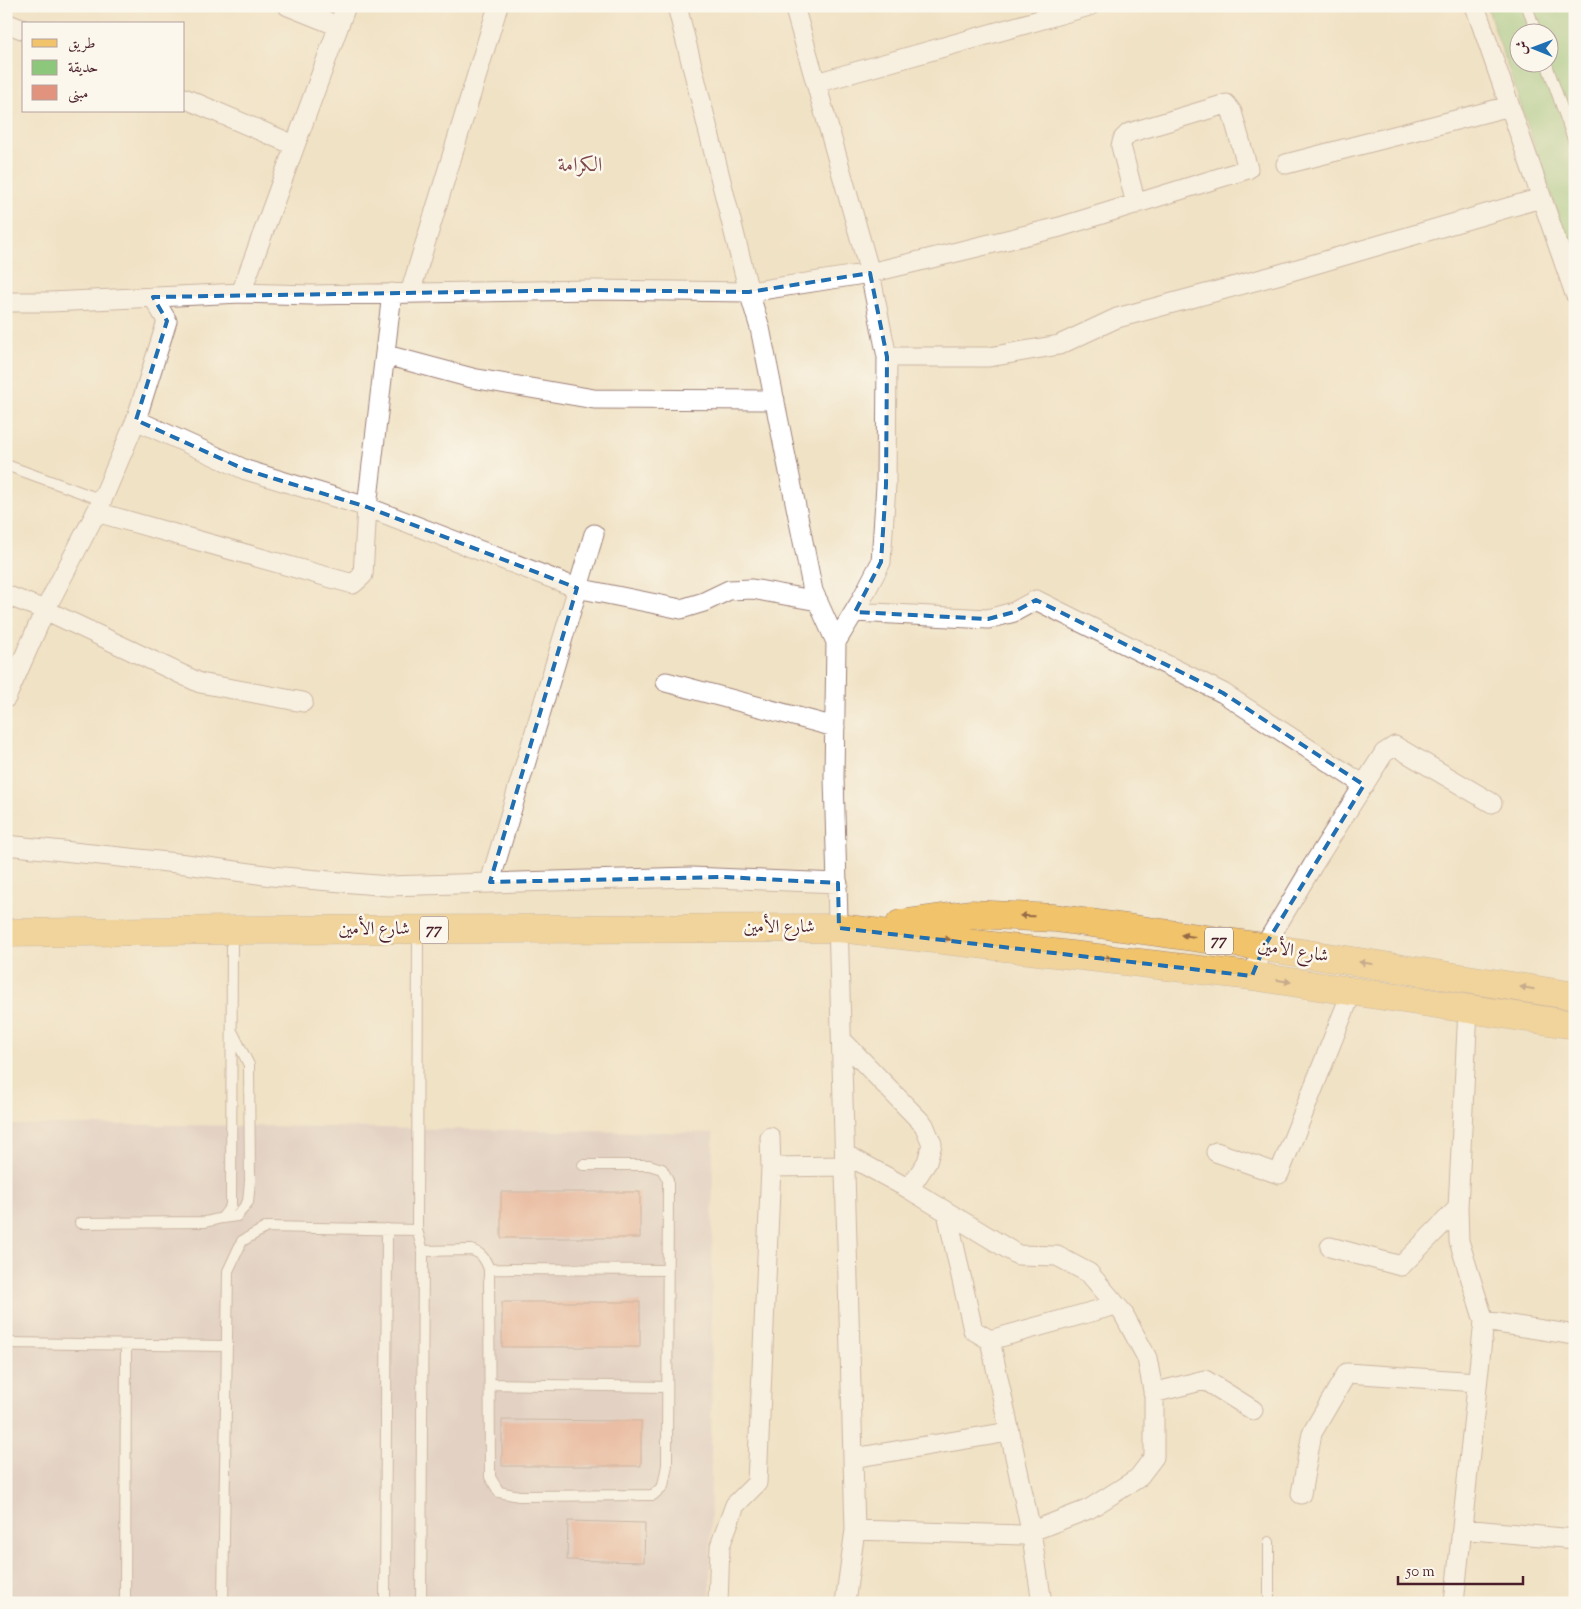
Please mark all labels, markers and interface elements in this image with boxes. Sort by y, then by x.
legend [22,22,185,112]
north arrow [1508,22,1558,72]
text: طريق [68,34,95,55]
text: ش [1513,41,1533,55]
text: حديقة [68,58,98,79]
text: مبنى [68,84,88,105]
district label: الكرامة [558,152,602,181]
one-way arrow [1019,912,1035,920]
street label: شارع الأمين [743,913,815,941]
street label: شارع الأمين [338,915,410,943]
road number: 77 [420,916,448,944]
road number: 77 [1205,928,1233,954]
one-way arrow [1180,932,1196,940]
street label: شارع الأمين [1256,932,1331,970]
one-way arrow [936,935,952,943]
one-way arrow [1098,955,1114,963]
one-way arrow [1358,959,1374,967]
one-way arrow [1276,977,1292,985]
one-way arrow [1518,984,1534,992]
scale bar [1398,1554,1524,1586]
text: 50 m [1405,1562,1435,1583]

